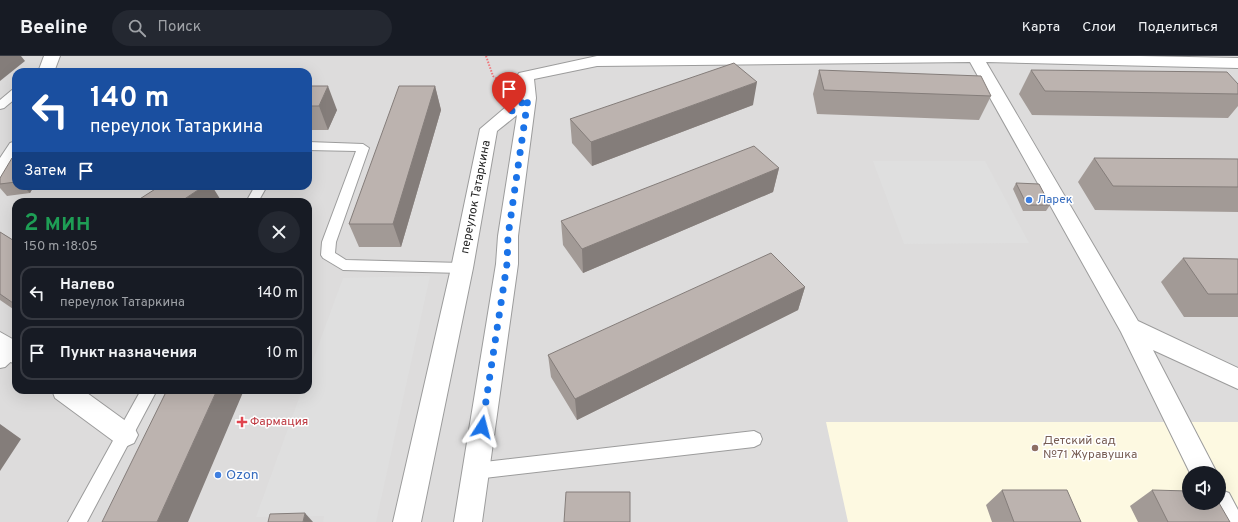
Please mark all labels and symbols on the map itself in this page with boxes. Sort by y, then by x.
pin [492,72,526,113]
street label: переулок Татаркина [457,139,495,255]
place label: Ларек [1037,192,1073,208]
marker: Ларек [1024,195,1034,205]
position arrow [461,406,503,448]
place label: Фармация [250,414,308,430]
marker: Фармация [237,417,247,427]
place label: Детский сад №71 Журавушка [1043,433,1137,463]
marker: Детский сад №71 Журавушка [1030,443,1040,453]
place label: Ozon [226,467,259,484]
marker: Ozon [213,470,223,480]

